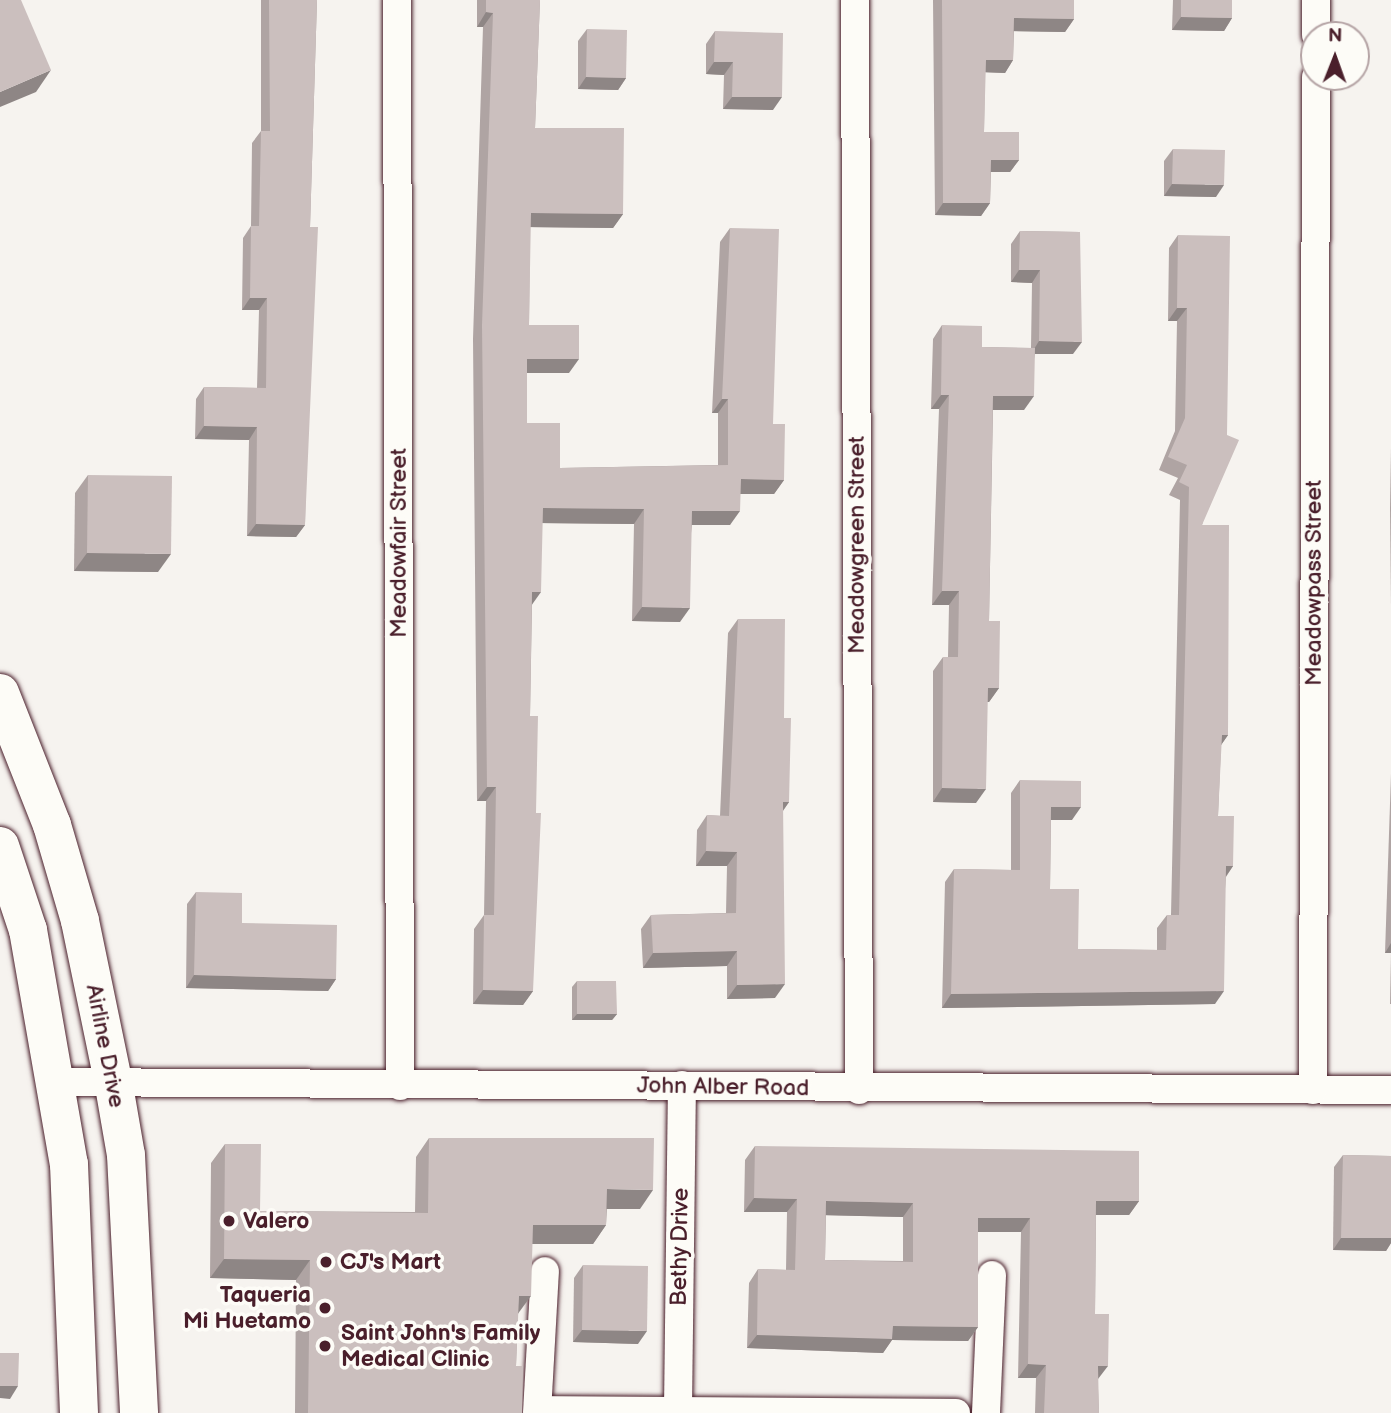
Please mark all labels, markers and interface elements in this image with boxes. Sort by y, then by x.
north arrow [1300,21,1370,91]
text: N [1328,25,1343,48]
street label: Meadowgreen Street [843,436,871,654]
street label: Meadowfair Street [385,448,413,638]
street label: Meadowpass Street [1300,480,1328,686]
street label: Airline Drive [80,982,130,1110]
street label: John Alber Road [637,1072,809,1102]
street label: Bethy Drive [665,1187,695,1307]
place label: Valero [243,1207,309,1235]
marker: Valero [221,1213,237,1229]
place label: CJ's Mart [340,1248,441,1276]
marker: CJ's Mart [318,1254,334,1270]
place label: Taqueria Mi Huetamo [183,1281,311,1335]
marker: Taqueria Mi Huetamo [317,1300,333,1316]
place label: Saint John's Family Medical Clinic [341,1319,540,1373]
marker: Saint John's Family Medical Clinic [315,1336,335,1356]

